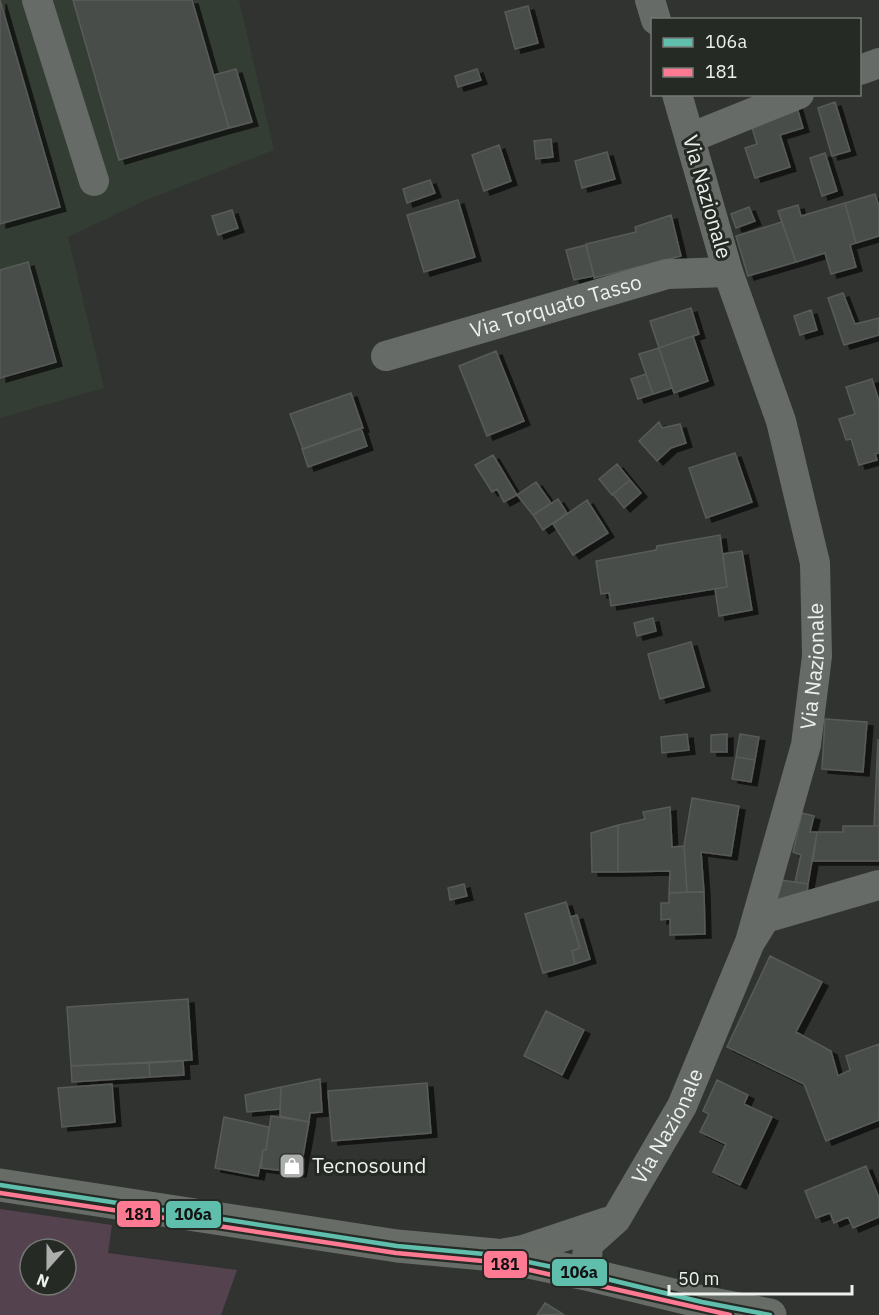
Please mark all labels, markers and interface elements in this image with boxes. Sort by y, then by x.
legend [651,18,861,96]
text: 106a [705,30,747,53]
text: 181 [705,60,737,83]
street label: Via Nazionale [677,132,739,262]
street label: Via Torquato Tasso [467,267,645,344]
street label: Via Nazionale [793,602,830,731]
street label: Via Nazionale [625,1064,709,1189]
shop icon: Tecnosound [277,1151,307,1181]
place label: Tecnosound [312,1151,426,1179]
line badge: 181 [116,1200,161,1228]
line badge: 106a [165,1200,222,1229]
text: 181 [125,1204,154,1224]
text: 106a [174,1204,212,1224]
north arrow [18,1237,78,1297]
line badge: 181 [483,1250,528,1279]
text: 181 [491,1254,520,1274]
line badge: 106a [551,1258,608,1287]
scale bar [669,1258,852,1296]
text: 106a [560,1262,598,1282]
text: 50 m [678,1267,720,1290]
text: N [34,1270,52,1292]

